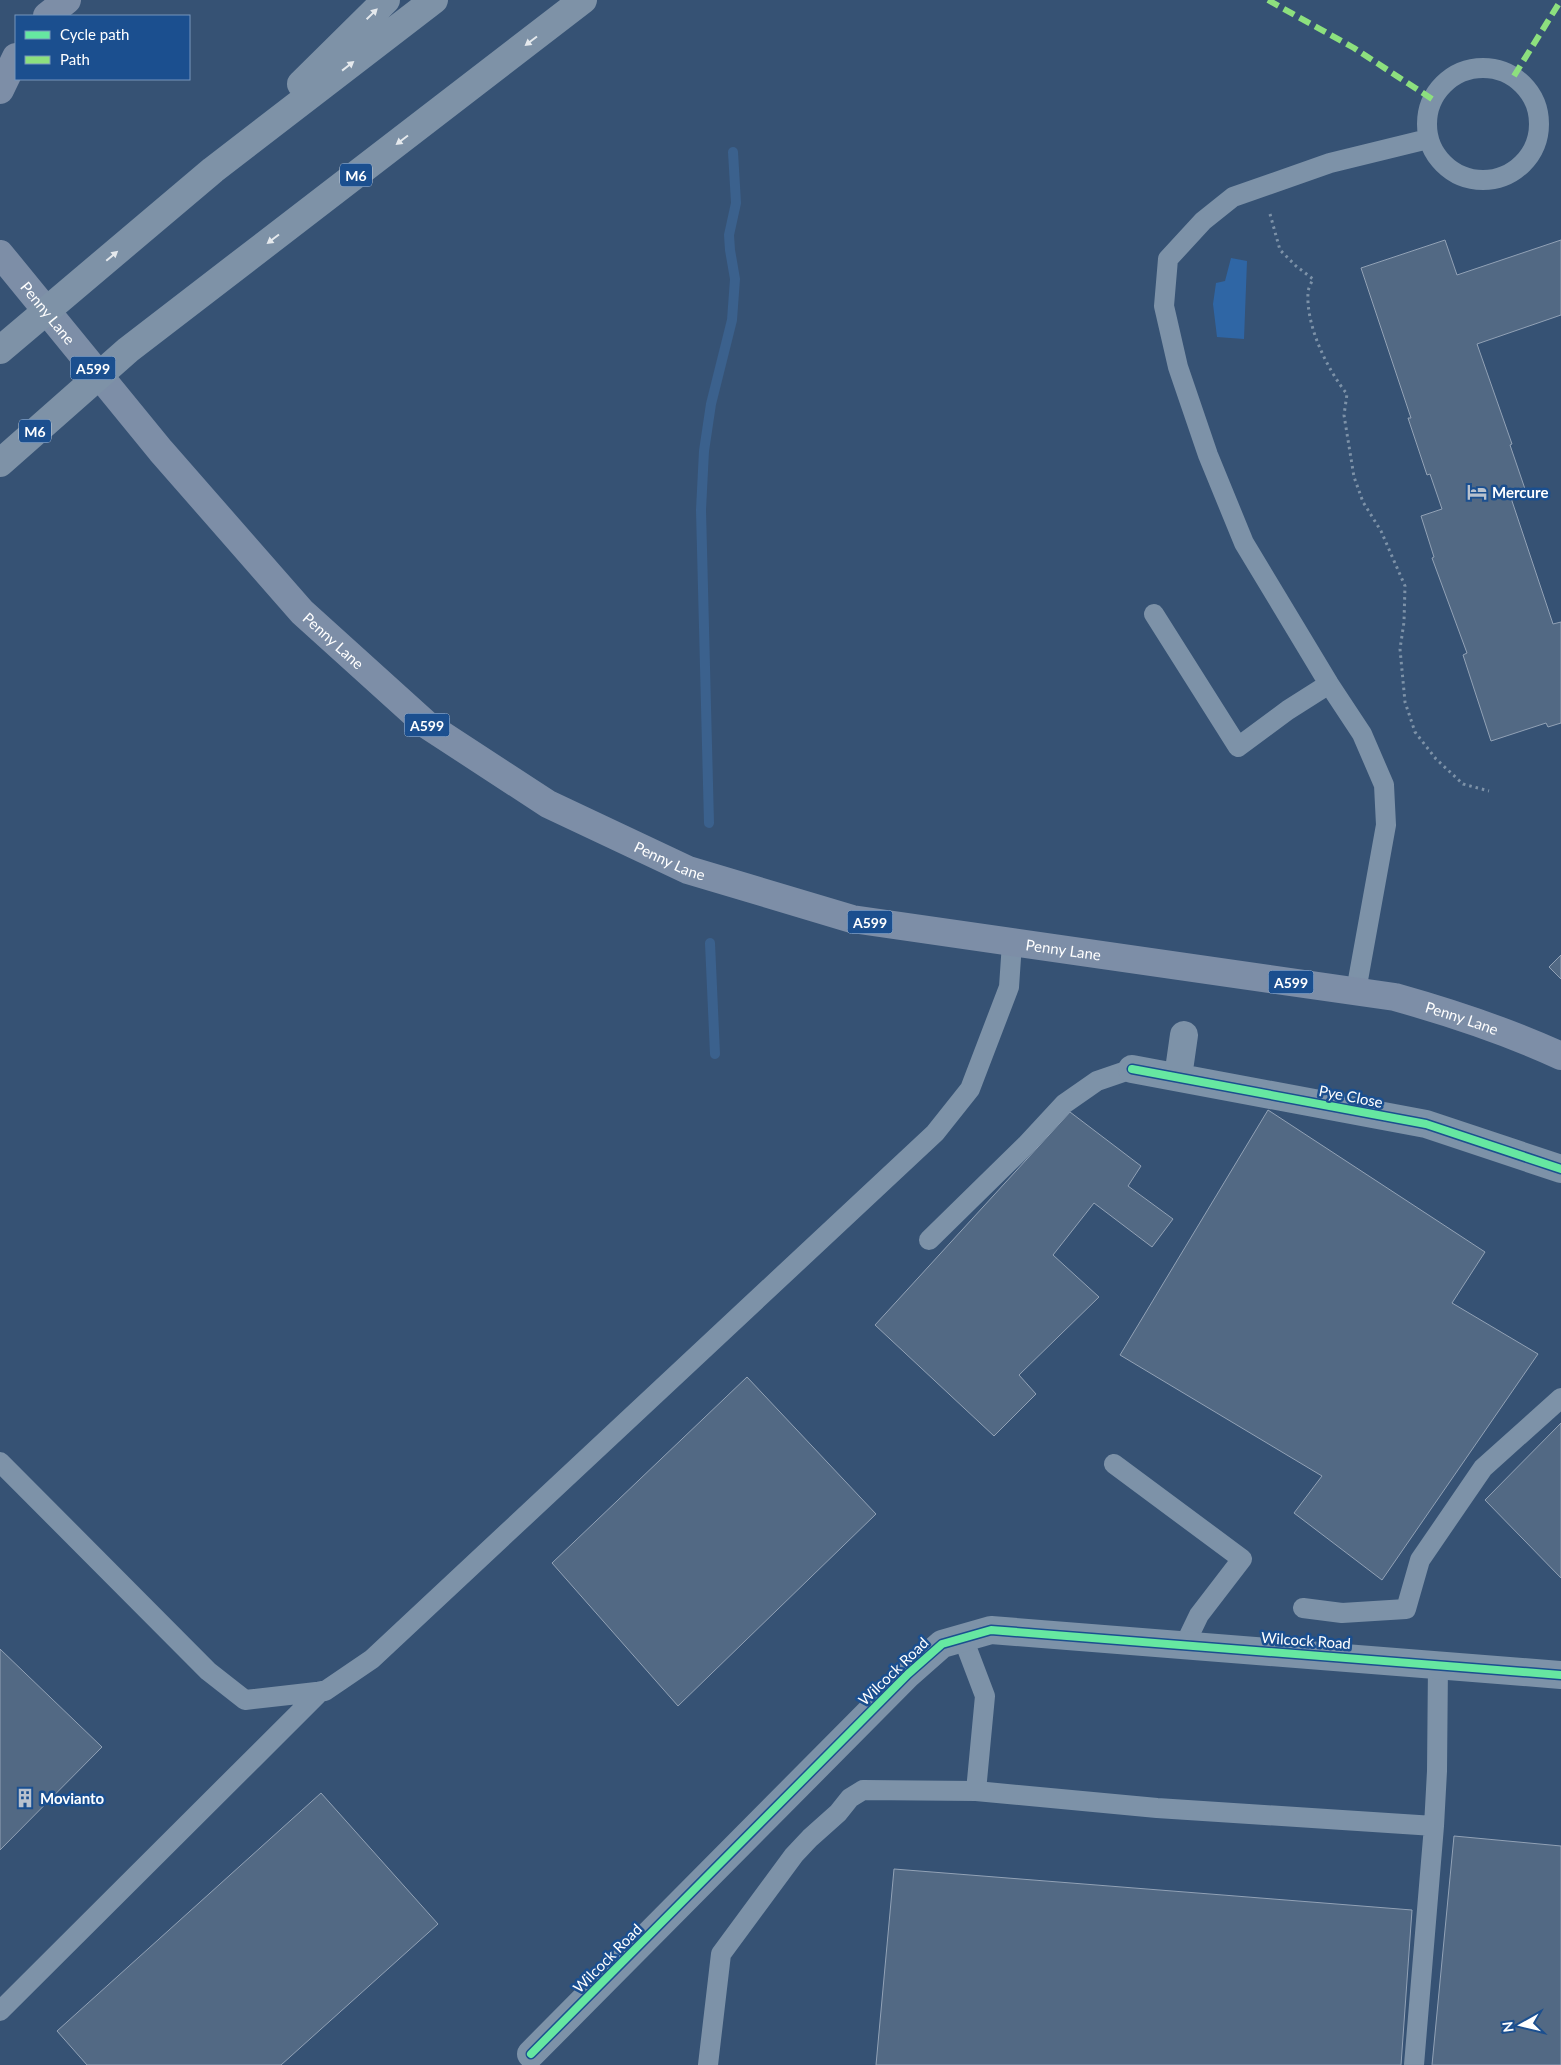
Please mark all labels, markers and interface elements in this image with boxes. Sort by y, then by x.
one-way arrow [366,8,378,20]
legend [15,15,190,80]
text: Cycle path [60,25,129,43]
one-way arrow [524,36,538,46]
text: Path [60,50,90,68]
one-way arrow [341,61,355,71]
one-way arrow [396,134,409,145]
road number: M6 [340,164,372,186]
one-way arrow [267,233,280,244]
one-way arrow [105,250,118,261]
street label: Penny Lane [17,278,79,348]
road number: A599 [70,356,116,379]
road number: M6 [19,420,51,442]
hotel icon: Mercure [1466,481,1488,503]
place label: Mercure [1492,483,1548,501]
street label: Penny Lane [299,608,368,673]
road number: A599 [404,714,450,736]
street label: Penny Lane [632,837,708,884]
road number: A599 [848,910,892,934]
street label: Penny Lane [1025,935,1102,964]
road number: A599 [1268,970,1314,994]
street label: Penny Lane [1423,997,1501,1038]
street label: Pye Close [1317,1081,1385,1111]
street label: Wilcock Road [1260,1628,1352,1652]
street label: Wilcock Road [854,1633,932,1709]
building icon: Movianto [14,1787,36,1809]
place label: Movianto [40,1789,105,1807]
street label: Wilcock Road [569,1920,645,1996]
north arrow [1496,2000,1546,2050]
text: N [1498,2020,1517,2033]

